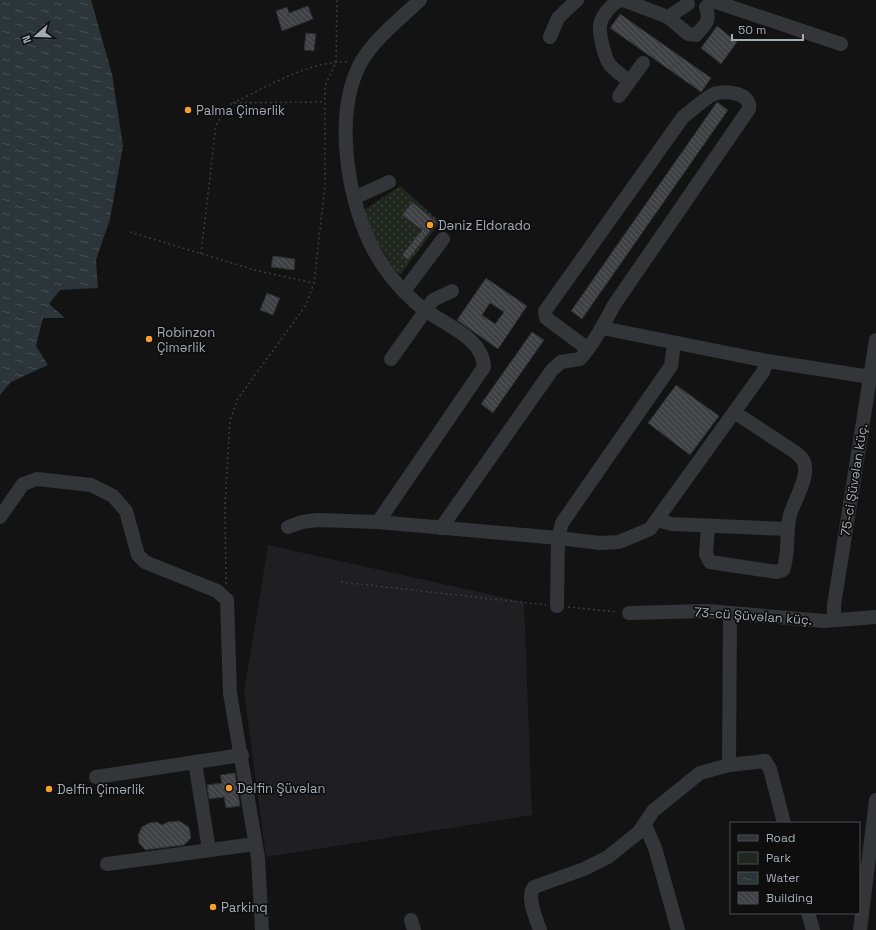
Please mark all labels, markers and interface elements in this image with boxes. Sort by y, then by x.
north arrow [16,16,56,56]
scale bar [732,16,803,42]
text: 50 m [738,22,766,38]
text: N [19,34,34,45]
place label: Palma Çimərlik [196,102,285,119]
marker: Palma Çimərlik [183,105,193,115]
place label: Dəniz Eldorado [438,217,531,234]
marker: Dəniz Eldorado [425,220,435,230]
place label: Robinzon Çimərlik [157,324,215,356]
marker: Robinzon Çimərlik [144,334,154,344]
street label: 75-ci Şüvəlan küç. [837,423,871,537]
street label: 73-cü Şüvəlan küç. [693,603,813,629]
place label: Delfin Şüvəlan [237,780,325,797]
place label: Delfin Çimərlik [57,781,145,798]
marker: Delfin Şüvəlan [224,783,234,793]
marker: Delfin Çimərlik [44,784,54,794]
legend [730,822,860,914]
text: Road [766,830,795,846]
text: Park [766,850,791,866]
text: Water [766,870,800,886]
text: Building [766,890,813,906]
place label: Parkinq [221,899,268,916]
marker: Parkinq [208,902,218,912]

